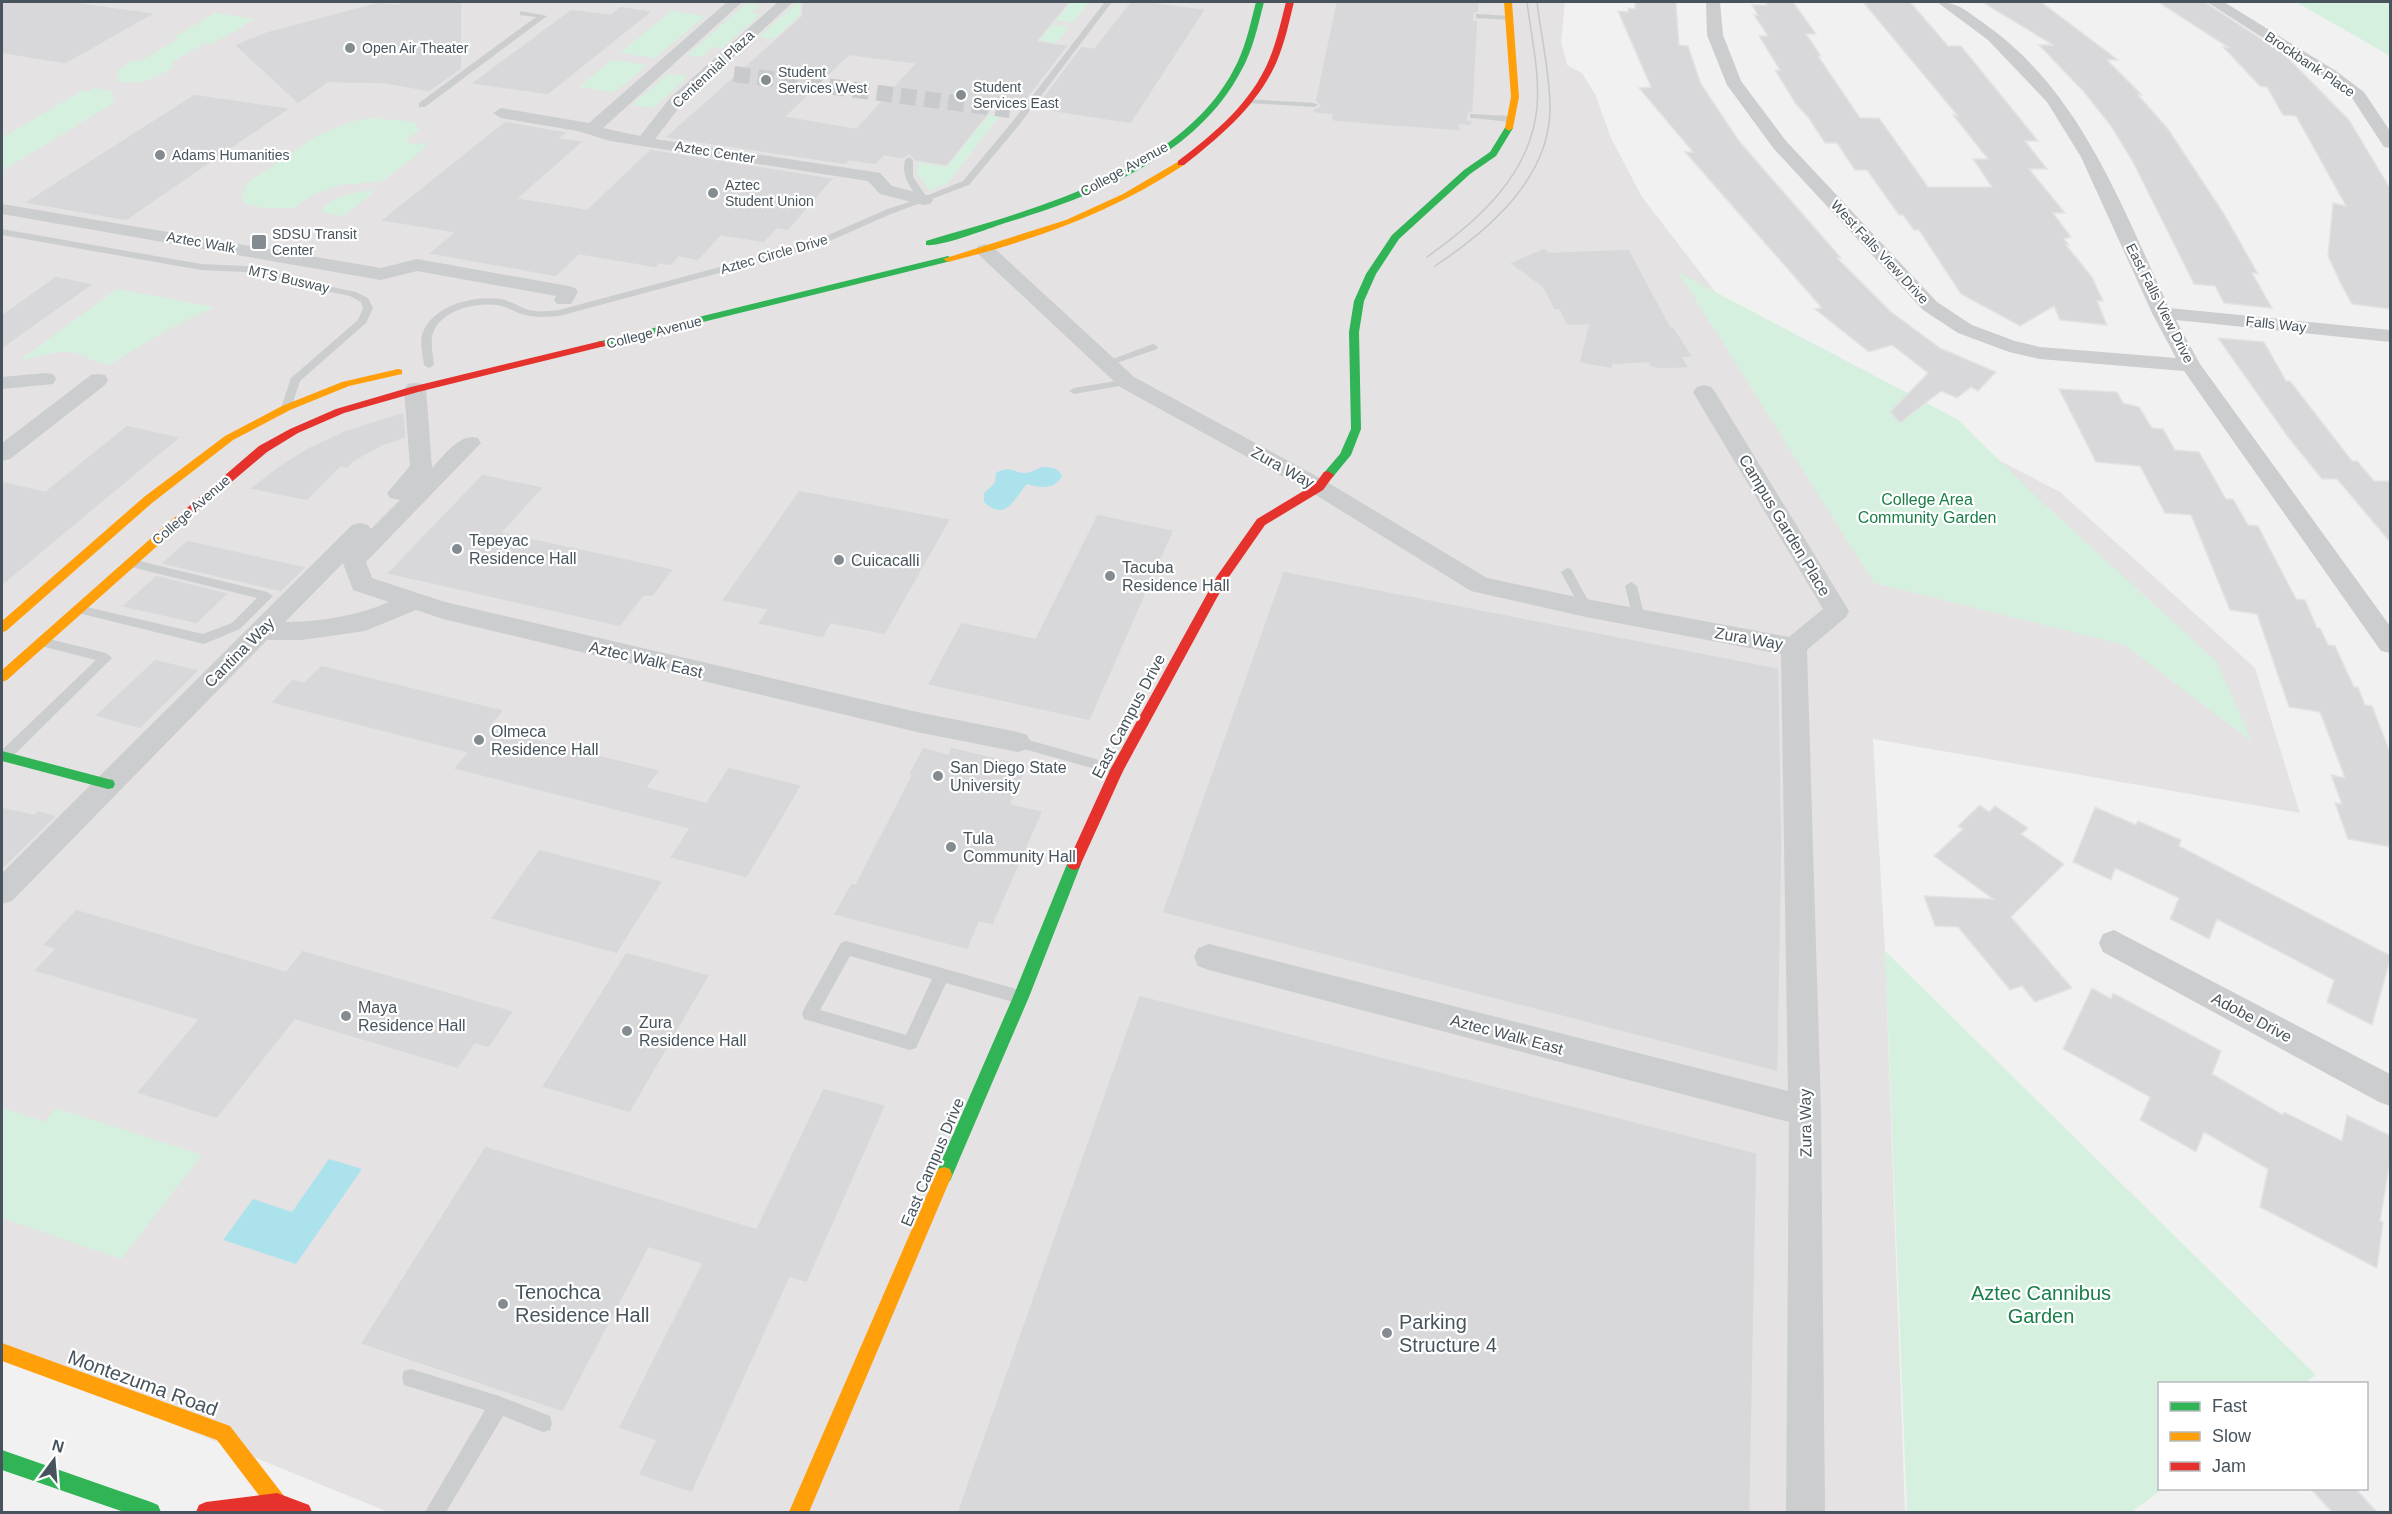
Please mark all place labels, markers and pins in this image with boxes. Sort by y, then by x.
place label: Open Air Theater [362,40,469,56]
marker: Open Air Theater [343,41,357,55]
place label: Student Services West [778,64,867,96]
marker: Student Services West [759,73,773,87]
place label: Student Services East [973,79,1059,111]
marker: Student Services East [954,88,968,102]
place label: Adams Humanities [172,147,290,163]
marker: Adams Humanities [153,148,167,162]
place label: Aztec Student Union [725,177,814,209]
marker: Aztec Student Union [706,186,720,200]
place label: SDSU Transit Center [272,226,357,258]
marker: SDSU Transit Center [250,233,268,251]
place label: Tepeyac Residence Hall [469,532,577,567]
marker: Tepeyac Residence Hall [450,542,464,556]
place label: Cuicacalli [851,552,919,569]
marker: Cuicacalli [832,553,846,567]
place label: Tacuba Residence Hall [1122,559,1230,594]
marker: Tacuba Residence Hall [1103,569,1117,583]
place label: Olmeca Residence Hall [491,723,599,758]
marker: Olmeca Residence Hall [472,733,486,747]
place label: San Diego State University [950,759,1067,794]
marker: San Diego State University [931,769,945,783]
place label: Tula Community Hall [963,830,1076,865]
marker: Tula Community Hall [944,840,958,854]
place label: Maya Residence Hall [358,999,466,1034]
marker: Maya Residence Hall [339,1009,353,1023]
place label: Zura Residence Hall [639,1014,747,1049]
marker: Zura Residence Hall [620,1024,634,1038]
place label: Tenochca Residence Hall [515,1281,650,1326]
marker: Tenochca Residence Hall [496,1297,510,1311]
place label: Parking Structure 4 [1399,1311,1497,1356]
marker: Parking Structure 4 [1380,1326,1394,1340]

